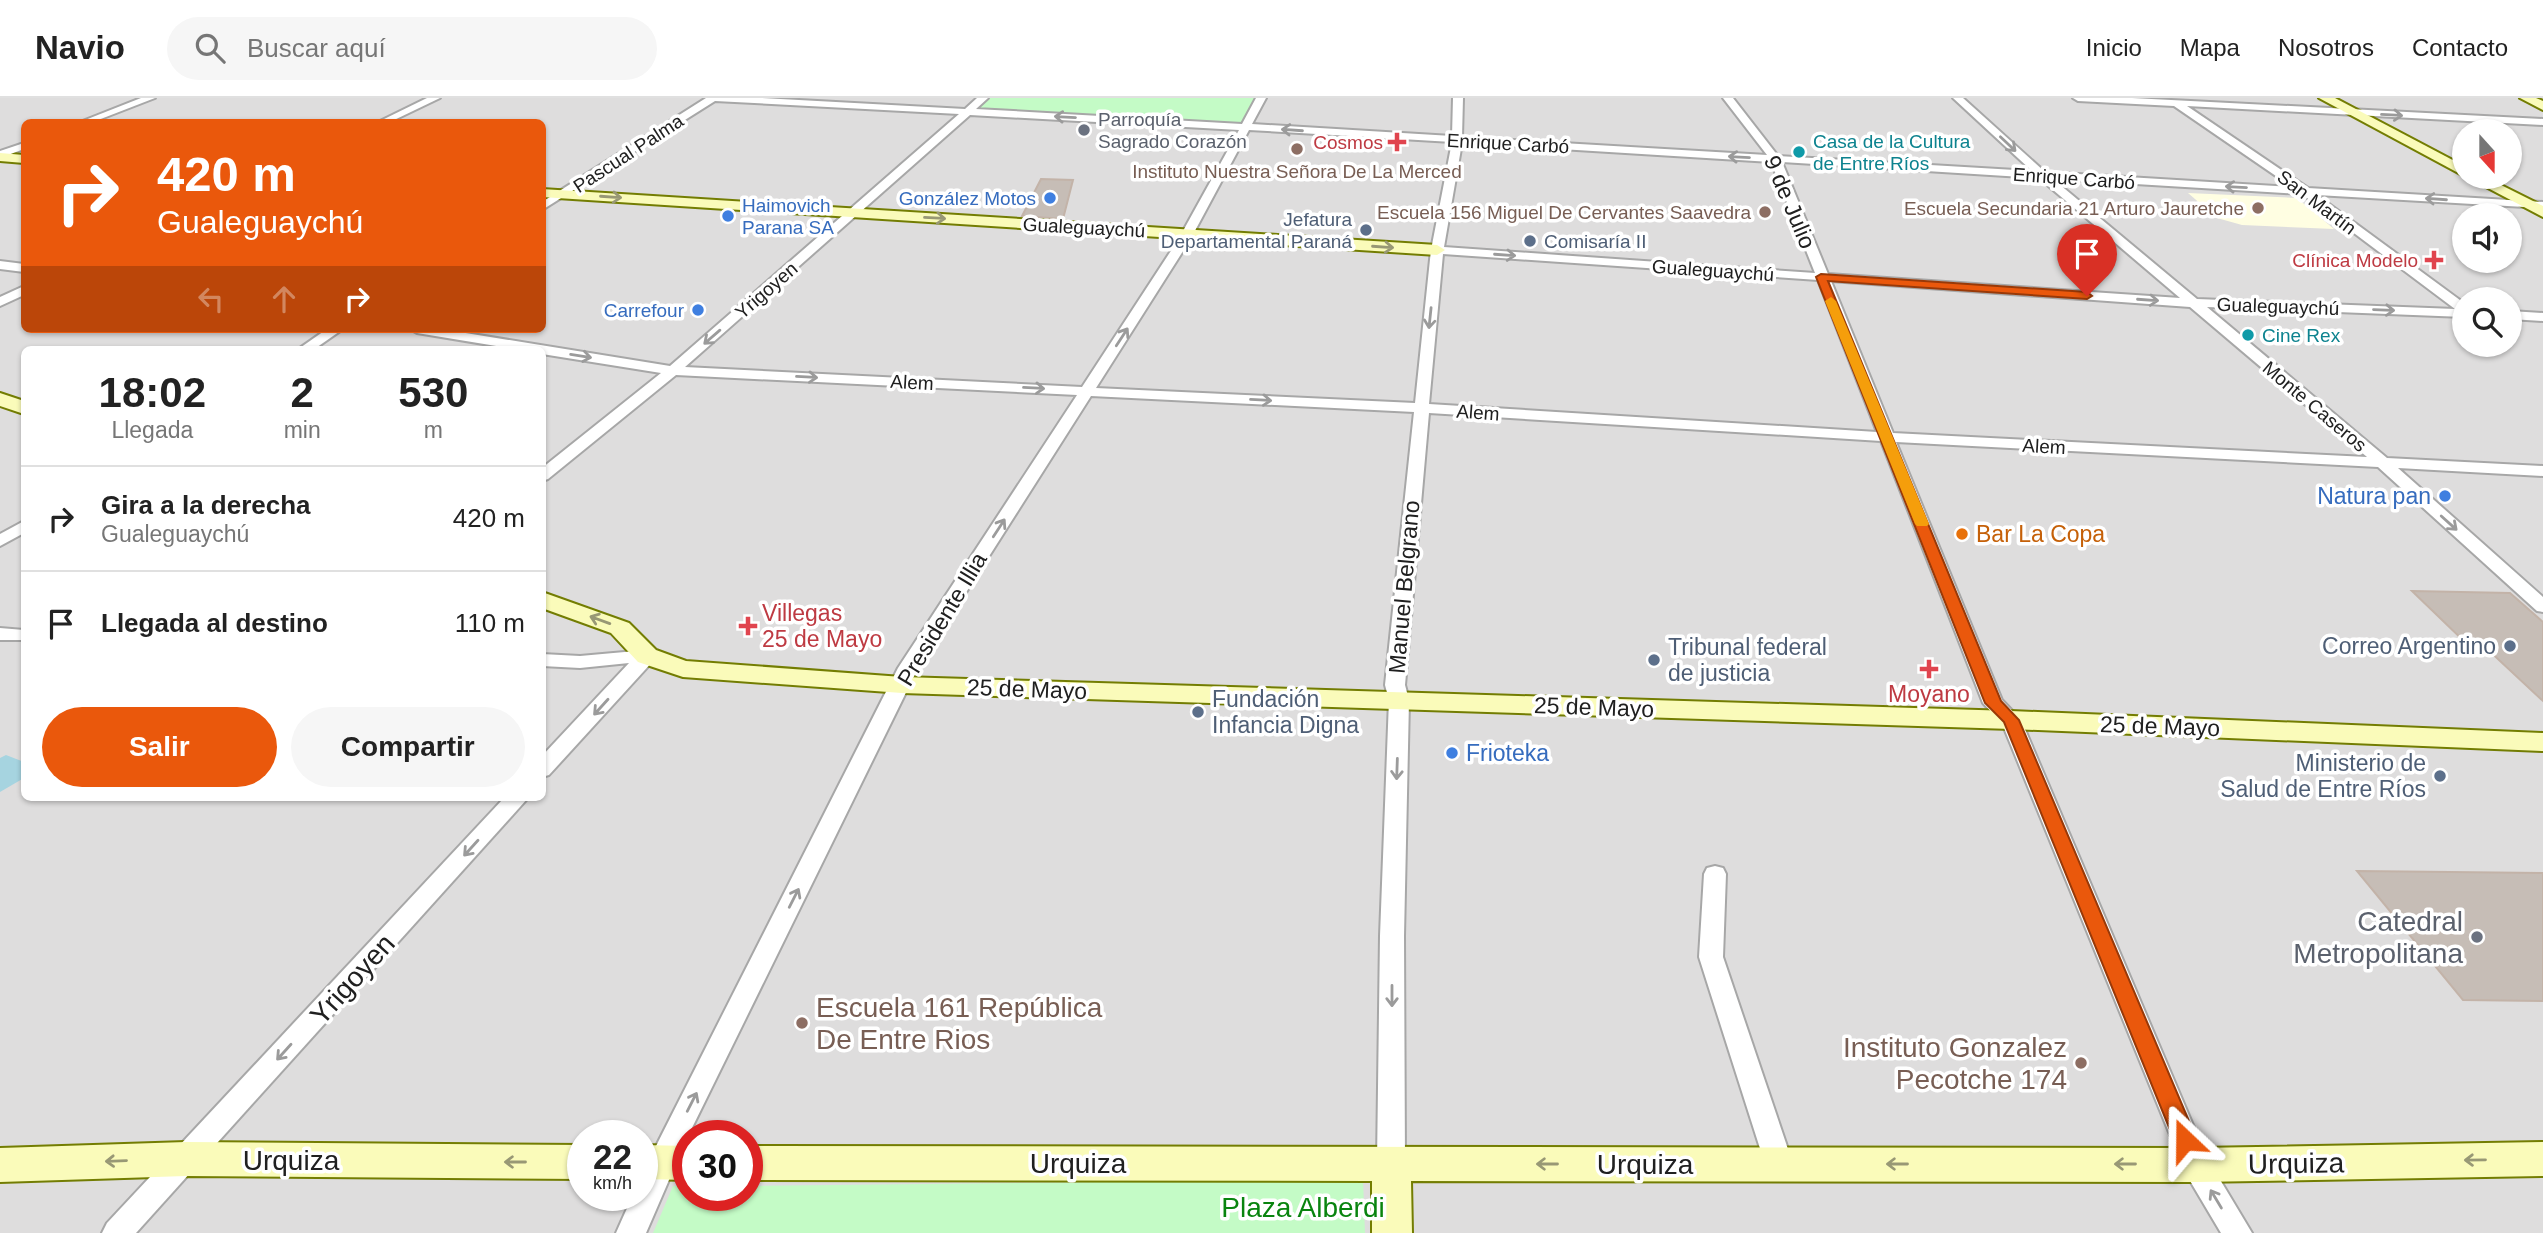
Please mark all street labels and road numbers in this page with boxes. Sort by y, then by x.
street label: Pascual Palma [569,110,687,197]
street label: Enrique Carbó [1446,130,1570,157]
street label: 9 de Julio [1759,152,1821,252]
street label: Enrique Carbó [2012,164,2136,193]
street label: San Martín [2273,166,2360,239]
street label: Gualeguaychú [1022,214,1146,241]
street label: Gualeguaychú [1651,256,1775,285]
street label: Yrigoyen [731,258,802,323]
street label: Gualeguaychú [2216,294,2340,319]
street label: Monte Caseros [2259,357,2371,456]
street label: Alem [890,371,934,394]
street label: Alem [1456,401,1500,424]
street label: Alem [2022,435,2066,458]
street label: Manuel Belgrano [1383,499,1425,675]
street label: Presidente Illia [892,547,992,690]
street label: 25 de Mayo [966,674,1088,704]
street label: 25 de Mayo [1533,692,1655,722]
street label: 25 de Mayo [2099,711,2221,741]
street label: Yrigoyen [304,928,401,1031]
street label: Urquiza [243,1145,340,1176]
street label: Urquiza [2248,1147,2345,1180]
street label: Urquiza [1030,1148,1127,1179]
street label: Urquiza [1597,1149,1694,1180]

